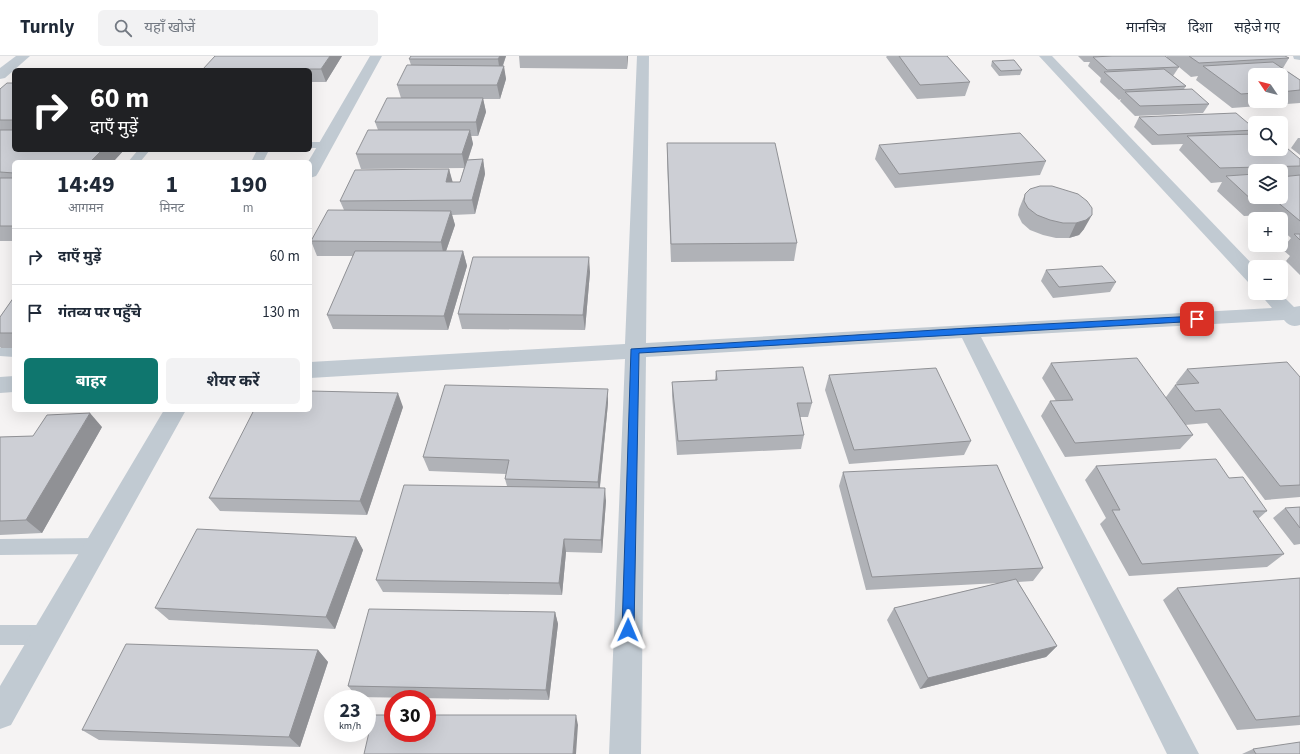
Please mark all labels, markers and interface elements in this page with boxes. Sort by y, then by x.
search box [98,10,378,46]
text: Turnly [20,14,74,41]
icon: search [112,17,134,39]
text: यहाँ खोजें [144,17,195,38]
text: मानचित्र [1126,18,1166,38]
text: दिशा [1188,18,1212,38]
text: सहेजे गए [1234,18,1280,38]
north arrow [1248,68,1288,108]
map controls [1248,68,1288,300]
text: 60 m [90,78,149,118]
icon: right [24,84,76,136]
text: दाएँ मुड़ें [90,115,138,140]
button: search [1248,116,1288,156]
button: layers [1248,164,1288,204]
text: 14:49 [57,167,115,202]
text: 1 [166,167,178,202]
text: 190 [229,167,267,202]
text: आगमन [68,199,104,217]
text: मिनट [159,199,184,217]
text: m [243,199,254,217]
button: + [1248,212,1288,252]
icon: right [24,246,46,268]
text: दाएँ मुड़ें [58,246,101,267]
text: 60 m [270,246,300,267]
button: − [1248,260,1288,300]
icon: arrive [24,302,46,324]
text: गंतव्य पर पहुँचे [58,302,141,323]
text: 130 m [262,302,300,323]
pin [1180,302,1214,336]
icon: arrive [1186,308,1208,330]
button: बाहर [24,358,158,404]
button: शेयर करें [166,358,300,404]
position arrow [607,609,649,651]
speed limit sign: 30 [384,690,436,742]
text: 23 [339,697,361,725]
text: km/h [339,719,361,733]

